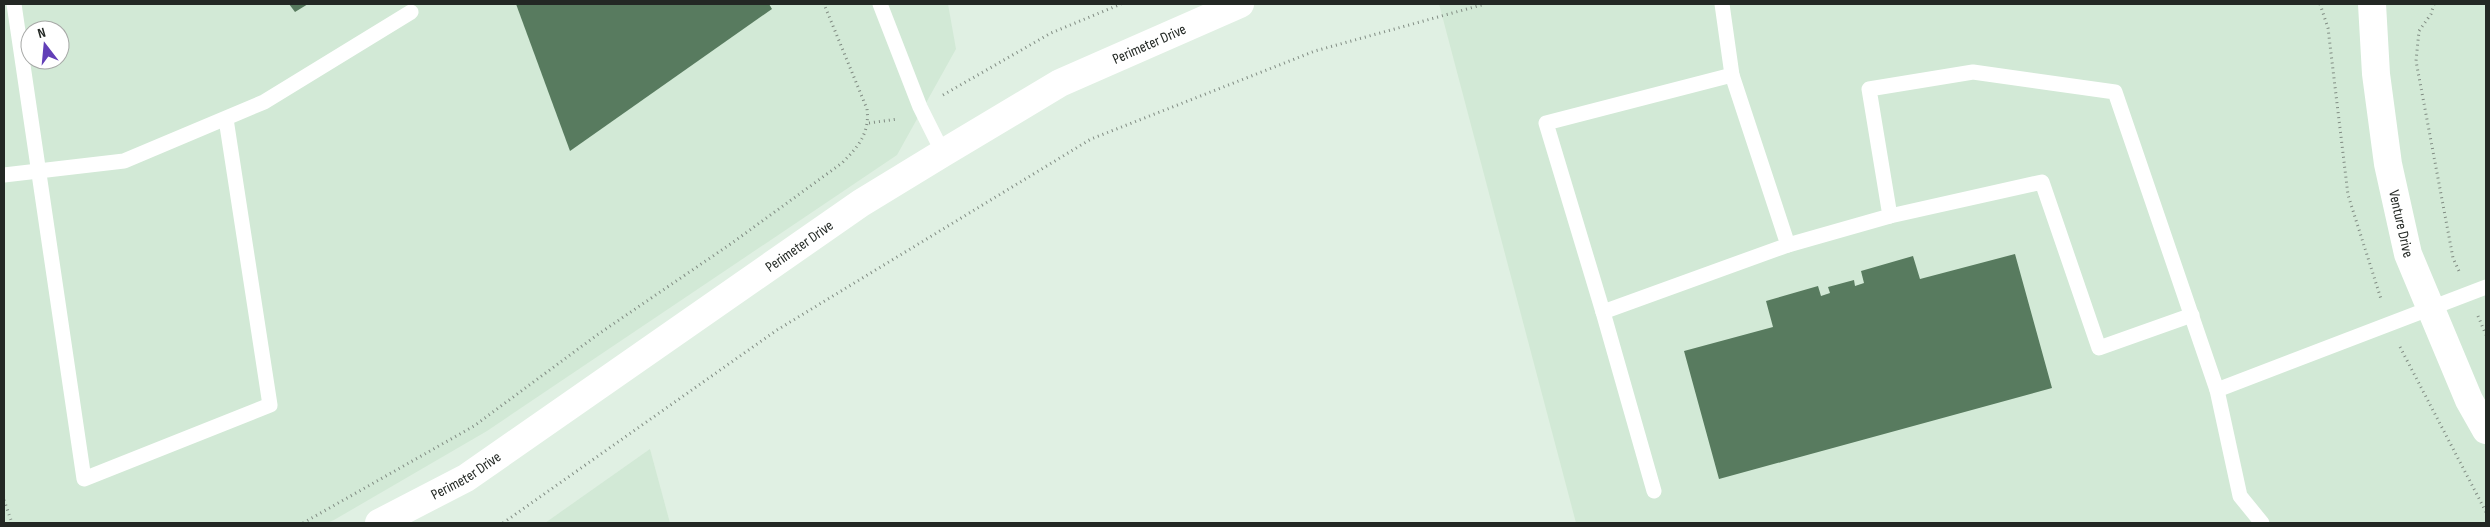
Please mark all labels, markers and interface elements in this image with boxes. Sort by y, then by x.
street label: Perimeter Drive [1109,19,1189,68]
north arrow [20,20,70,70]
text: N [36,24,47,42]
street label: Venture Drive [2385,188,2418,261]
street label: Perimeter Drive [762,216,837,276]
street label: Perimeter Drive [428,447,505,504]

